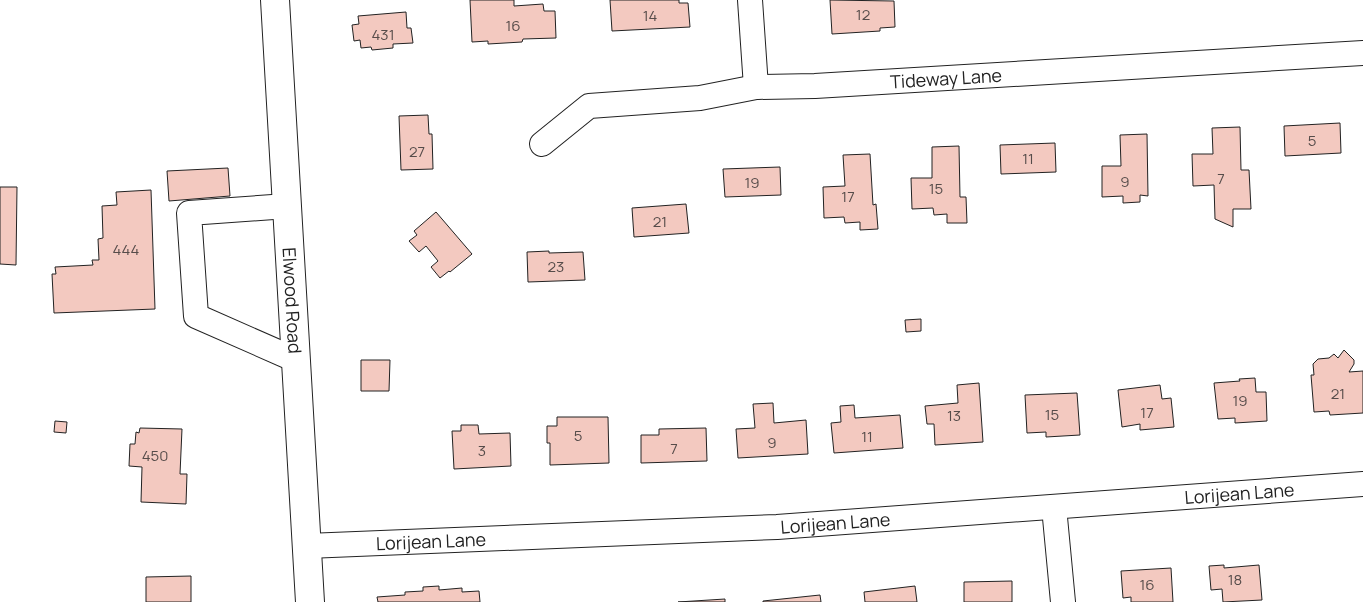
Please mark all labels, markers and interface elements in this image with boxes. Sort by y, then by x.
house number: 12 [856,4,870,25]
house number: 14 [643,5,657,26]
house number: 16 [505,15,521,36]
house number: 431 [372,24,395,45]
street label: Tideway Lane [889,63,1003,93]
house number: 5 [1308,130,1316,151]
house number: 27 [409,141,425,162]
house number: 11 [1022,148,1034,169]
house number: 7 [1217,168,1225,189]
house number: 9 [1120,171,1130,192]
house number: 19 [744,172,760,193]
house number: 15 [929,178,943,199]
house number: 17 [841,186,855,207]
house number: 21 [653,211,667,232]
house number: 444 [113,239,140,260]
street label: Elwood Road [277,247,308,354]
house number: 23 [548,256,564,277]
house number: 21 [1331,383,1345,404]
house number: 19 [1232,390,1248,411]
house number: 17 [1140,402,1154,423]
house number: 15 [1045,404,1059,425]
house number: 13 [947,405,961,426]
house number: 5 [574,425,582,446]
house number: 11 [861,426,873,447]
house number: 9 [767,432,777,453]
house number: 7 [670,438,678,459]
house number: 3 [478,440,486,461]
house number: 450 [142,445,168,466]
street label: Lorijean Lane [1184,477,1295,509]
street label: Lorijean Lane [780,507,891,539]
street label: Lorijean Lane [375,527,486,555]
house number: 18 [1228,569,1242,590]
house number: 16 [1139,574,1155,595]

